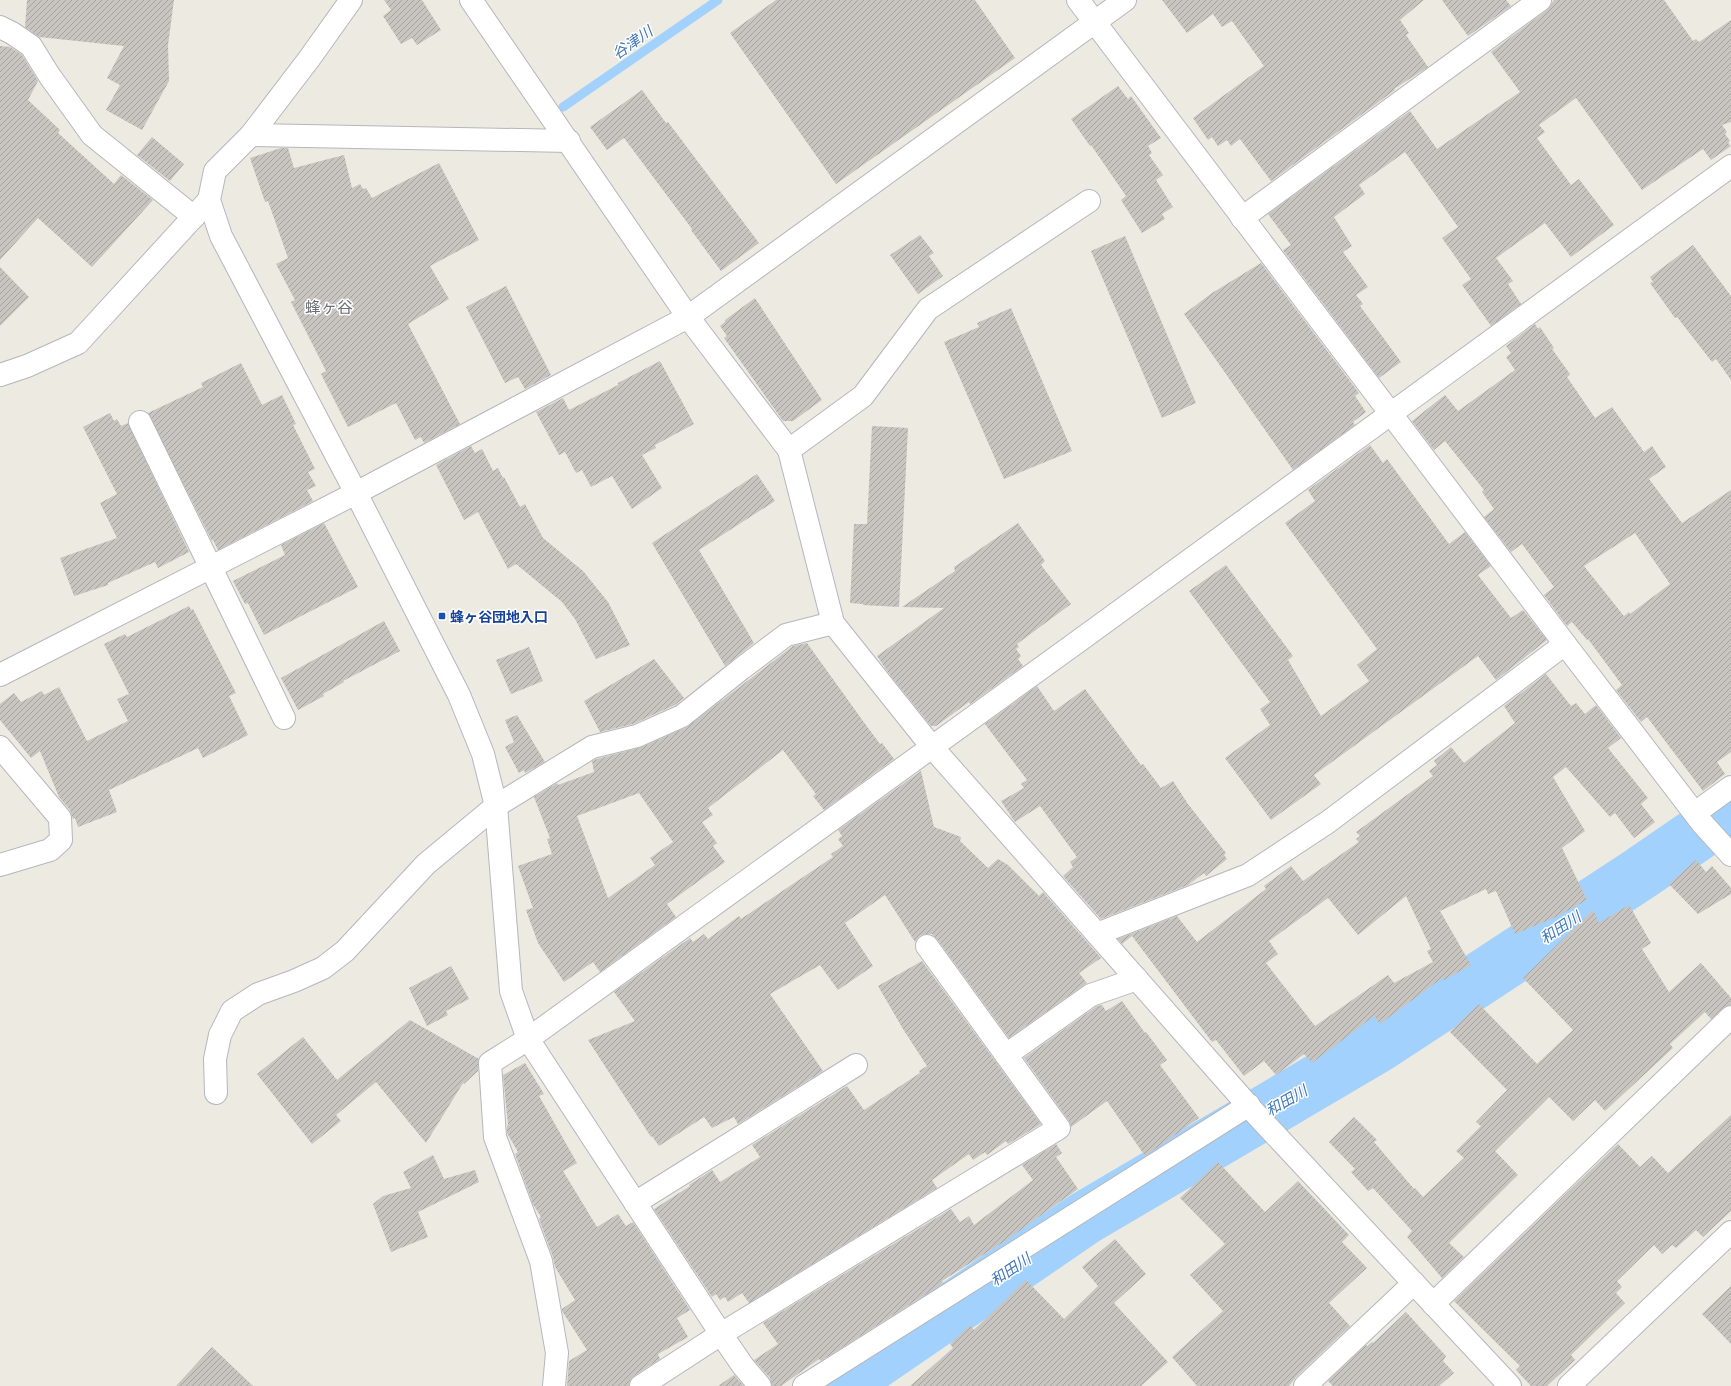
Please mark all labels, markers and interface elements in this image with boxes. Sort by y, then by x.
water label: 谷津川 [608,21,657,62]
district label: 蜂ヶ谷 [305,297,353,317]
place label: 蜂ヶ谷団地入口 [450,608,548,625]
marker: 蜂ヶ谷団地入口 [437,611,447,621]
water label: 和田川 [1536,906,1585,947]
water label: 和田川 [1262,1080,1312,1119]
water label: 和田川 [986,1248,1035,1289]

